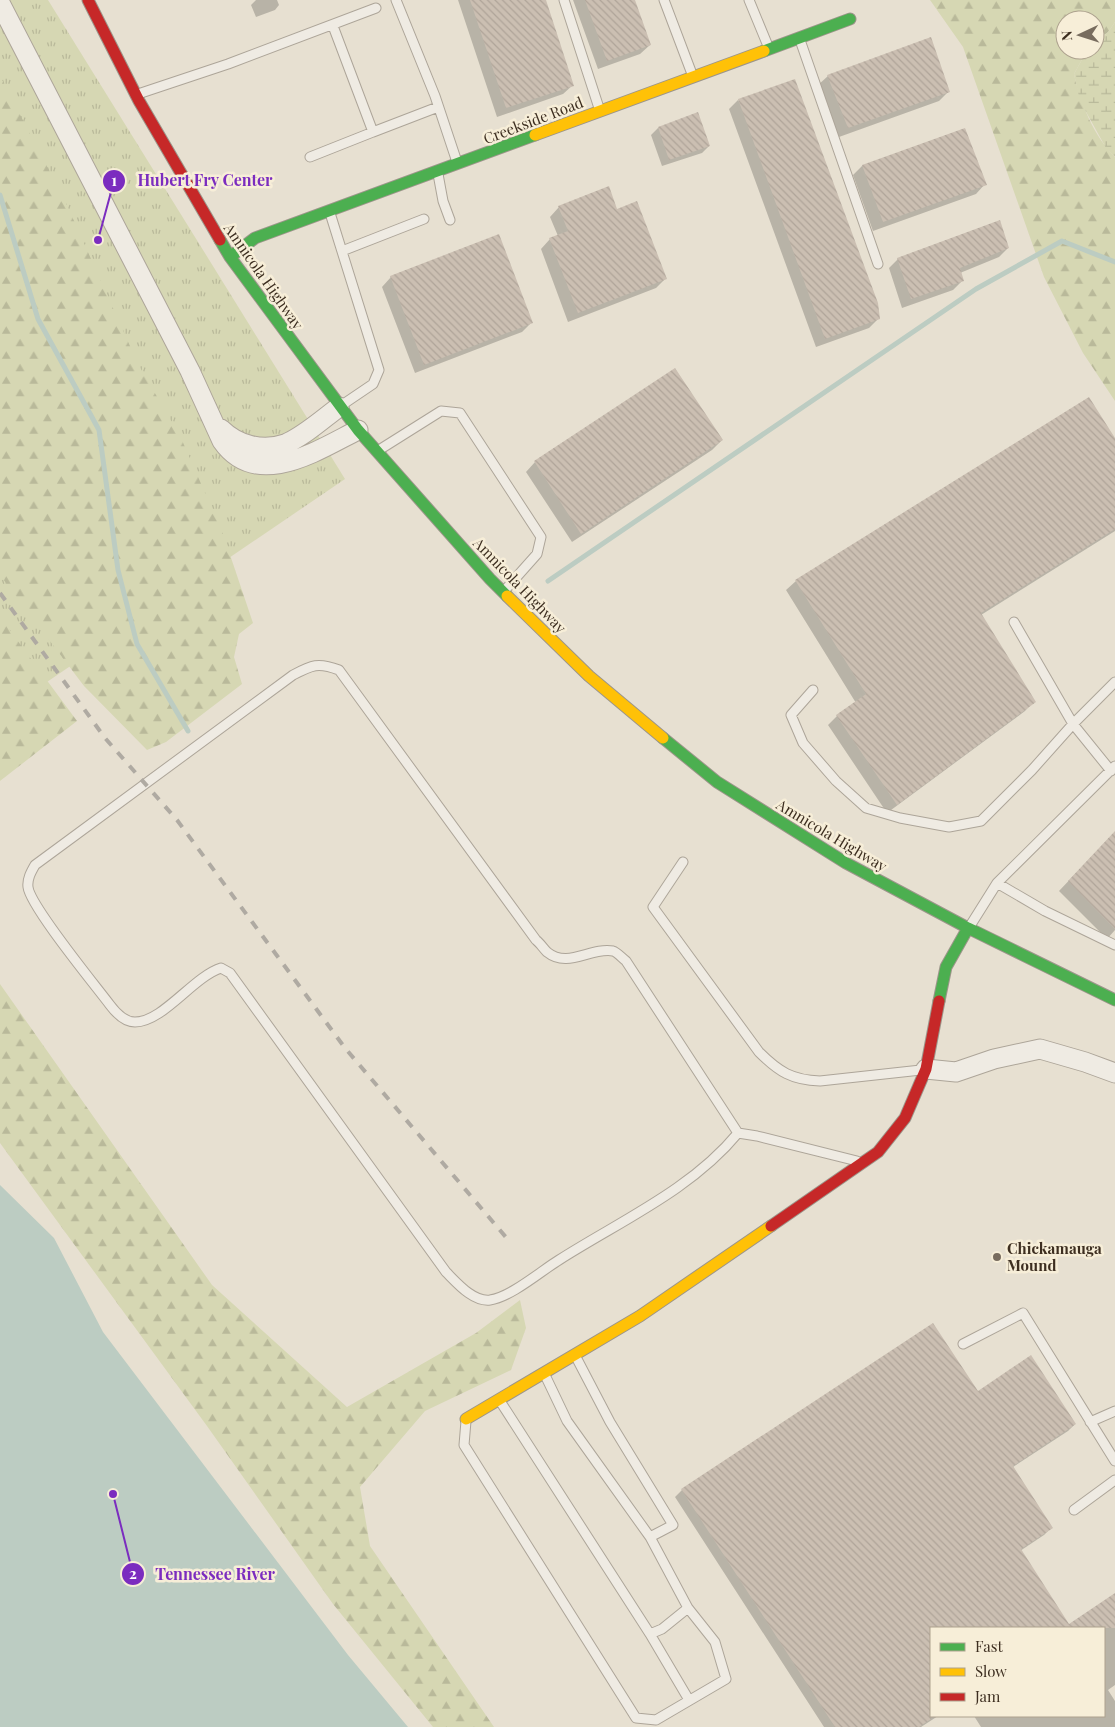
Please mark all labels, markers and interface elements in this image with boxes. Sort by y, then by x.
north arrow [1055,10,1105,60]
text: N [1057,30,1076,42]
street label: Creekside Road [480,92,586,148]
callout: Hubert Fry Center [102,165,282,196]
text: Hubert Fry Center [138,169,273,190]
text: 1 [111,170,117,190]
street label: Amnicola Highway [219,218,308,334]
street label: Amnicola Highway [469,532,571,637]
street label: Amnicola Highway [772,794,891,876]
place label: Chickamauga Mound [1007,1238,1102,1275]
marker: Chickamauga Mound [991,1251,1003,1263]
callout: Tennessee River [121,1559,285,1590]
text: 2 [129,1563,137,1583]
text: Tennessee River [155,1563,275,1584]
legend [930,1627,1105,1717]
text: Fast [975,1636,1004,1656]
text: Slow [975,1661,1007,1681]
text: Jam [974,1686,1001,1706]

